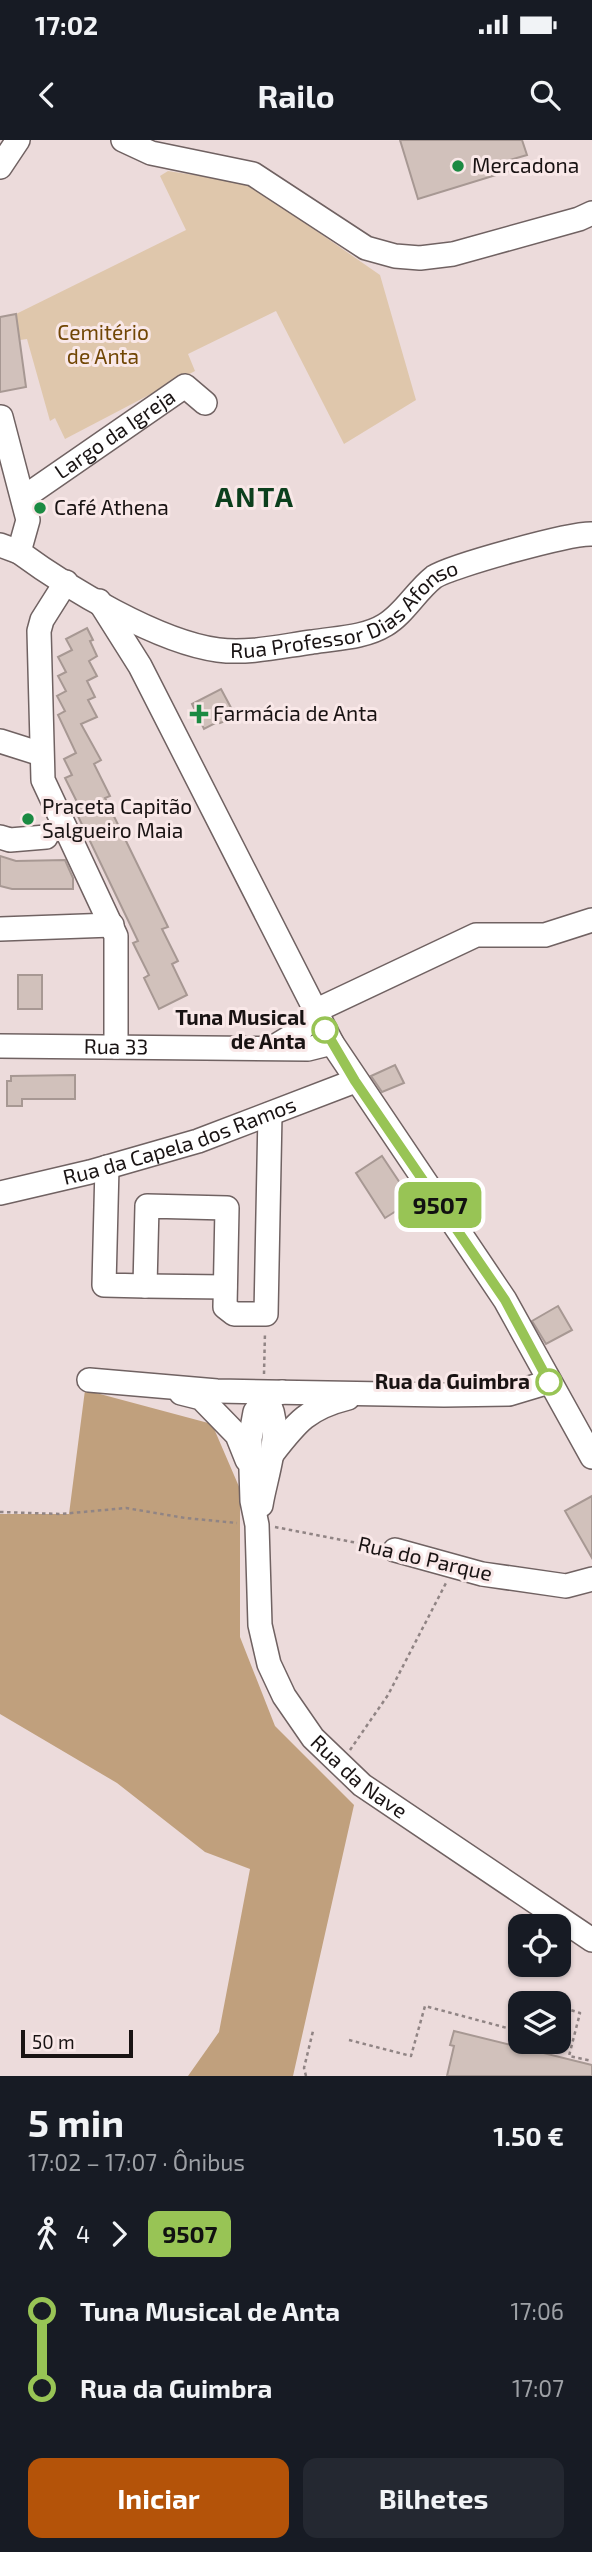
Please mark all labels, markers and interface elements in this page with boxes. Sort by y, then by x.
text: 17:02 [35,9,98,40]
icon: back [28,76,66,114]
text: Railo [257,76,335,114]
icon: search [526,76,564,114]
place label: Mercadona [472,152,579,177]
marker: Mercadona [450,158,466,174]
park label: Cemitério de Anta [57,319,149,368]
street label: Largo da Igreja [49,383,179,483]
district label: ANTA [215,479,295,513]
place label: Café Athena [54,494,169,519]
marker: Café Athena [32,500,48,516]
street label: Rua Professor Dias Afonso [230,554,461,662]
place label: Farmácia de Anta [213,700,378,725]
marker: Farmácia de Anta [191,706,207,722]
place label: Praceta Capitão Salgueiro Maia [42,793,192,842]
marker: Praceta Capitão Salgueiro Maia [20,811,36,827]
place label: Tuna Musical de Anta [175,1004,306,1053]
marker: Tuna Musical de Anta [312,1017,338,1043]
street label: Rua 33 [84,1033,148,1058]
street label: Rua da Capela dos Ramos [60,1091,299,1189]
line badge: 9507 [391,1182,489,1228]
text: 9507 [412,1190,468,1219]
place label: Rua da Guimbra [375,1368,530,1393]
marker: Rua da Guimbra [536,1369,562,1395]
street label: Rua do Parque [356,1530,495,1585]
street label: Rua da Nave [306,1729,412,1823]
map controls [508,1914,571,2054]
button: locate [508,1914,571,1977]
button: layers [508,1991,571,2054]
scale bar [21,2027,133,2059]
text: 50 m [32,2030,75,2053]
text: 5 min [28,2099,124,2145]
text: 1.50 € [493,2120,564,2151]
text: 17:02 – 17:07 · Ônibus [28,2148,245,2176]
icon: walk [28,2215,66,2253]
icon: forward [100,2215,138,2253]
text: 9507 [162,2219,217,2248]
text: 4 [76,2220,90,2248]
text: Tuna Musical de Anta [80,2295,340,2326]
text: 17:06 [511,2297,564,2325]
text: Rua da Guimbra [80,2372,272,2403]
text: 17:07 [512,2374,564,2402]
button: Iniciar [28,2458,289,2538]
button: Bilhetes [303,2458,564,2538]

